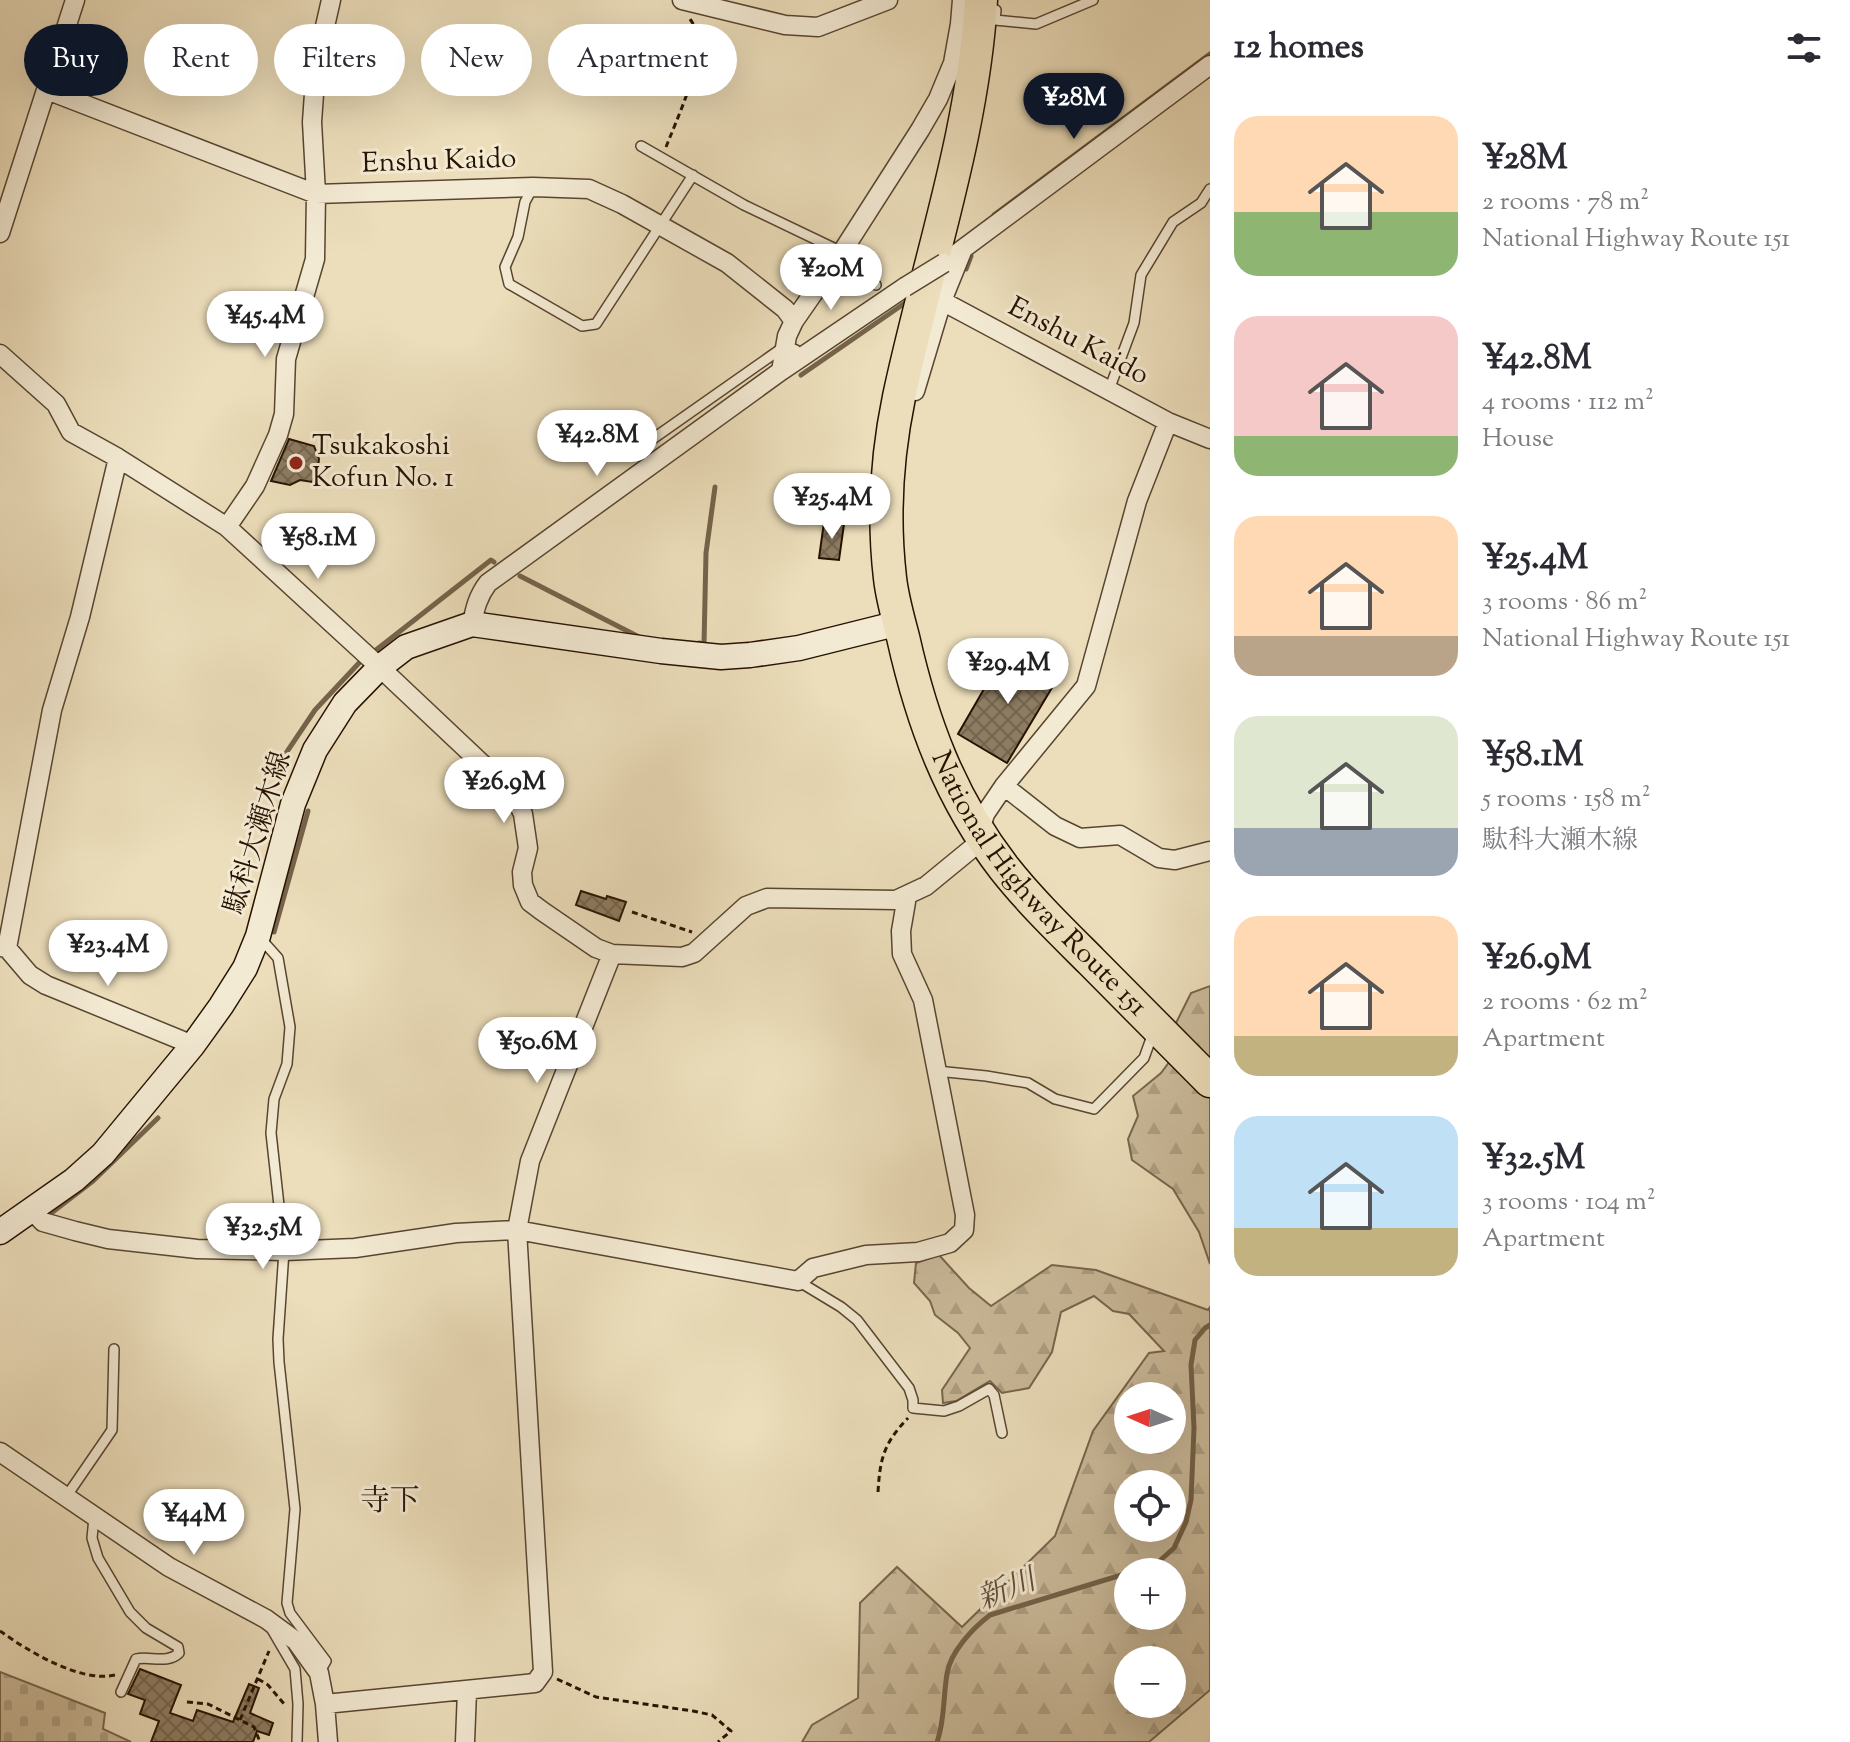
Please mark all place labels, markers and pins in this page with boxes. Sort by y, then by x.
pin: ¥28M [1027,73,1121,141]
pin: ¥20M [784,244,878,312]
pin: ¥45.4M [200,291,330,359]
pin: ¥42.8M [532,410,662,478]
place label: Tsukakoshi Kofun No. 1 [312,427,454,499]
marker: Tsukakoshi Kofun No. 1 [287,454,305,472]
pin: ¥25.4M [767,473,897,541]
pin: ¥58.1M [253,513,383,581]
pin: ¥29.4M [943,638,1073,706]
pin: ¥26.9M [439,757,569,825]
pin: ¥23.4M [43,920,173,988]
pin: ¥50.6M [472,1017,602,1085]
pin: ¥32.5M [198,1203,328,1271]
pin: ¥44M [147,1489,241,1557]

